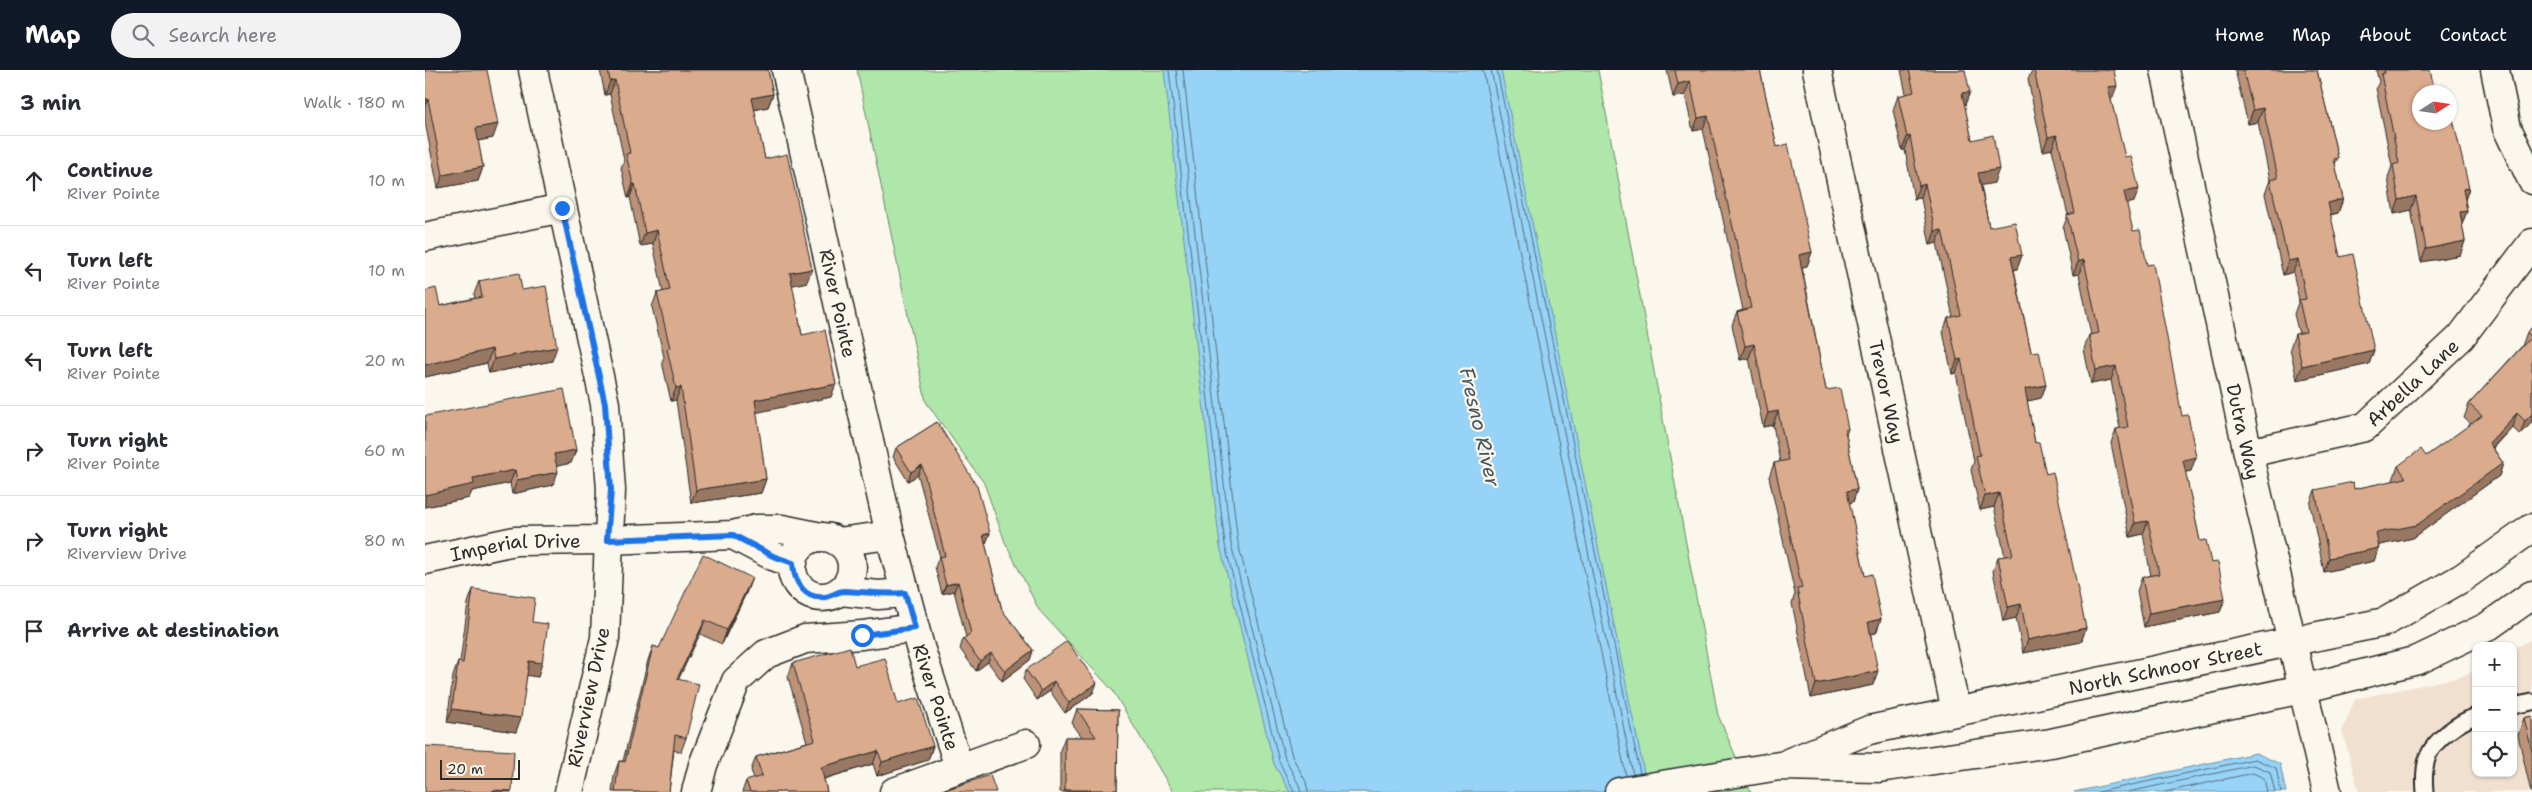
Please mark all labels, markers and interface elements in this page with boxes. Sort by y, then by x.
search box [111,13,461,58]
text: Map [25,19,81,51]
icon: search [129,21,157,49]
text: Search here [169,23,277,48]
text: Home [2215,23,2264,47]
text: Map [2292,23,2331,47]
text: About [2359,23,2412,47]
text: Contact [2440,23,2507,47]
north arrow [2412,85,2457,130]
text: 3 min [20,89,81,117]
text: Walk · 180 m [303,92,405,113]
text: Continue [67,158,153,183]
icon: ahead [20,167,48,195]
text: 10 m [368,170,405,191]
text: River Pointe [67,183,160,204]
route end [551,197,574,220]
street label: River Pointe [813,247,862,360]
text: Turn left [67,248,153,273]
icon: left [20,257,48,285]
text: 10 m [368,260,405,281]
text: River Pointe [67,273,160,294]
street label: Arbella Lane [2361,333,2464,432]
text: Turn left [67,338,153,363]
street label: Trevor Way [1863,338,1910,446]
icon: left [20,347,48,375]
text: 20 m [364,350,405,371]
text: River Pointe [67,363,160,384]
water label: Fresno River [1454,365,1507,490]
street label: Dutra Way [2220,381,2266,482]
text: Turn right [67,428,168,453]
icon: right [20,437,48,465]
text: 60 m [364,440,405,461]
text: River Pointe [67,453,160,474]
text: Turn right [67,518,168,543]
icon: right [20,527,48,555]
street label: Imperial Drive [448,528,581,567]
text: 80 m [364,530,405,551]
text: Riverview Drive [67,543,187,564]
icon: arrive [20,617,48,645]
text: Arrive at destination [67,618,279,643]
route start [851,624,874,647]
street label: Riverview Drive [561,625,616,769]
street label: North Schnoor Street [2066,636,2265,701]
street label: River Pointe [907,641,965,754]
map controls [2472,642,2517,777]
button: + [2472,642,2517,687]
button: − [2472,687,2517,732]
button: locate [2472,732,2517,777]
scale bar [440,757,520,780]
text: 20 m [447,760,483,778]

